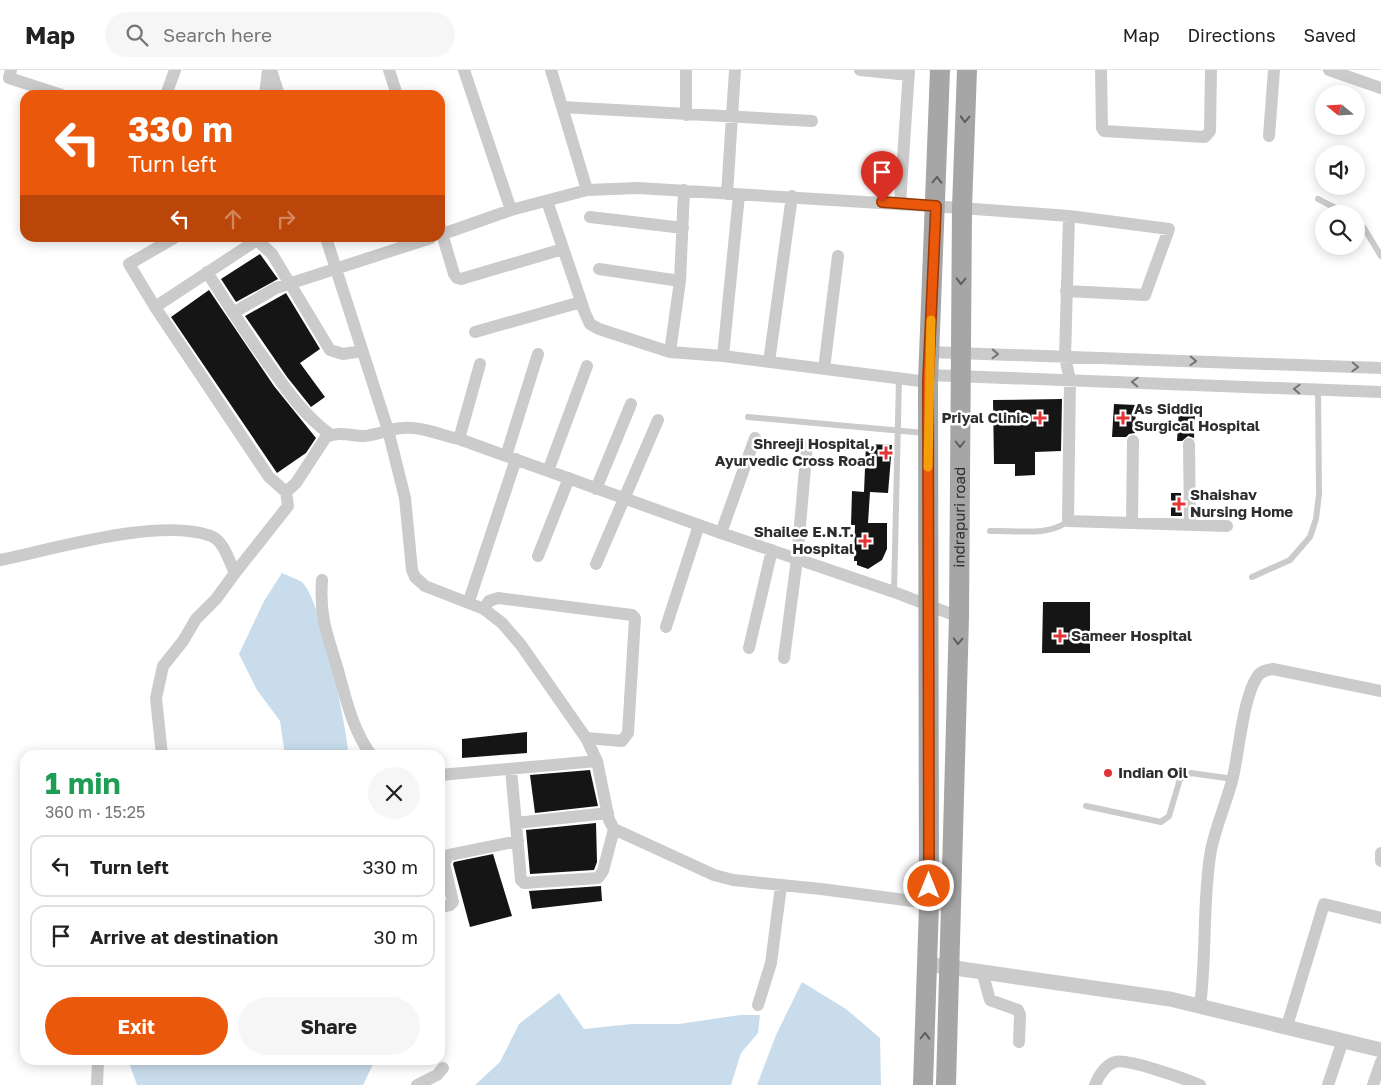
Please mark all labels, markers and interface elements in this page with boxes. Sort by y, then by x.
search box [105,12,455,57]
text: Map [25,20,75,49]
icon: search [123,21,151,49]
text: Search here [163,23,272,46]
text: Map [1123,24,1159,46]
text: Directions [1187,24,1275,46]
text: Saved [1303,24,1356,46]
north arrow [1315,85,1365,135]
map controls [1315,85,1365,255]
text: 330 m [128,108,233,150]
icon: left [45,110,110,175]
one-way arrow [960,115,971,123]
button: sound [1315,145,1365,195]
text: Turn left [128,150,217,177]
pin [861,151,903,202]
icon: arrive [868,158,896,186]
one-way arrow [931,176,942,184]
icon: left [166,205,194,233]
icon: ahead [219,205,247,233]
icon: right [272,205,300,233]
button: search [1315,205,1365,255]
one-way arrow [956,278,966,285]
one-way arrow [992,349,1000,359]
one-way arrow [1190,356,1197,366]
one-way arrow [1352,362,1359,372]
one-way arrow [1131,377,1139,388]
one-way arrow [1293,383,1301,394]
place label: As Siddiq Surgical Hospital [1134,399,1260,434]
place label: Priyal Clinic [941,408,1029,426]
marker: Priyal Clinic [1033,411,1047,425]
marker: As Siddiq Surgical Hospital [1116,411,1130,425]
place label: Shreeji Hospital, Ayurvedic Cross Road [715,434,875,469]
one-way arrow [955,440,965,448]
marker: Shreeji Hospital, Ayurvedic Cross Road [879,446,893,460]
street label: indrapuri road [949,467,968,568]
place label: Shaishav Nursing Home [1190,485,1293,520]
marker: Shaishav Nursing Home [1172,497,1186,511]
place label: Shailee E.N.T. Hospital [754,522,854,557]
marker: Shailee E.N.T. Hospital [858,534,872,548]
place label: Sameer Hospital [1071,626,1192,644]
marker: Sameer Hospital [1053,629,1067,643]
one-way arrow [953,638,963,645]
place label: Indian Oil [1118,763,1188,781]
text: 1 min [45,765,121,801]
button: close [368,767,420,819]
marker: Indian Oil [1102,767,1114,779]
text: 360 m · 15:25 [45,802,145,822]
icon: left [47,852,75,880]
text: Turn left [90,855,169,878]
text: 330 m [362,855,418,878]
position arrow [902,859,954,911]
icon: arrive [47,922,75,950]
text: Arrive at destination [90,925,278,948]
text: 30 m [374,925,418,948]
button: Exit [45,997,228,1055]
button: Share [238,997,420,1055]
one-way arrow [920,1032,930,1040]

